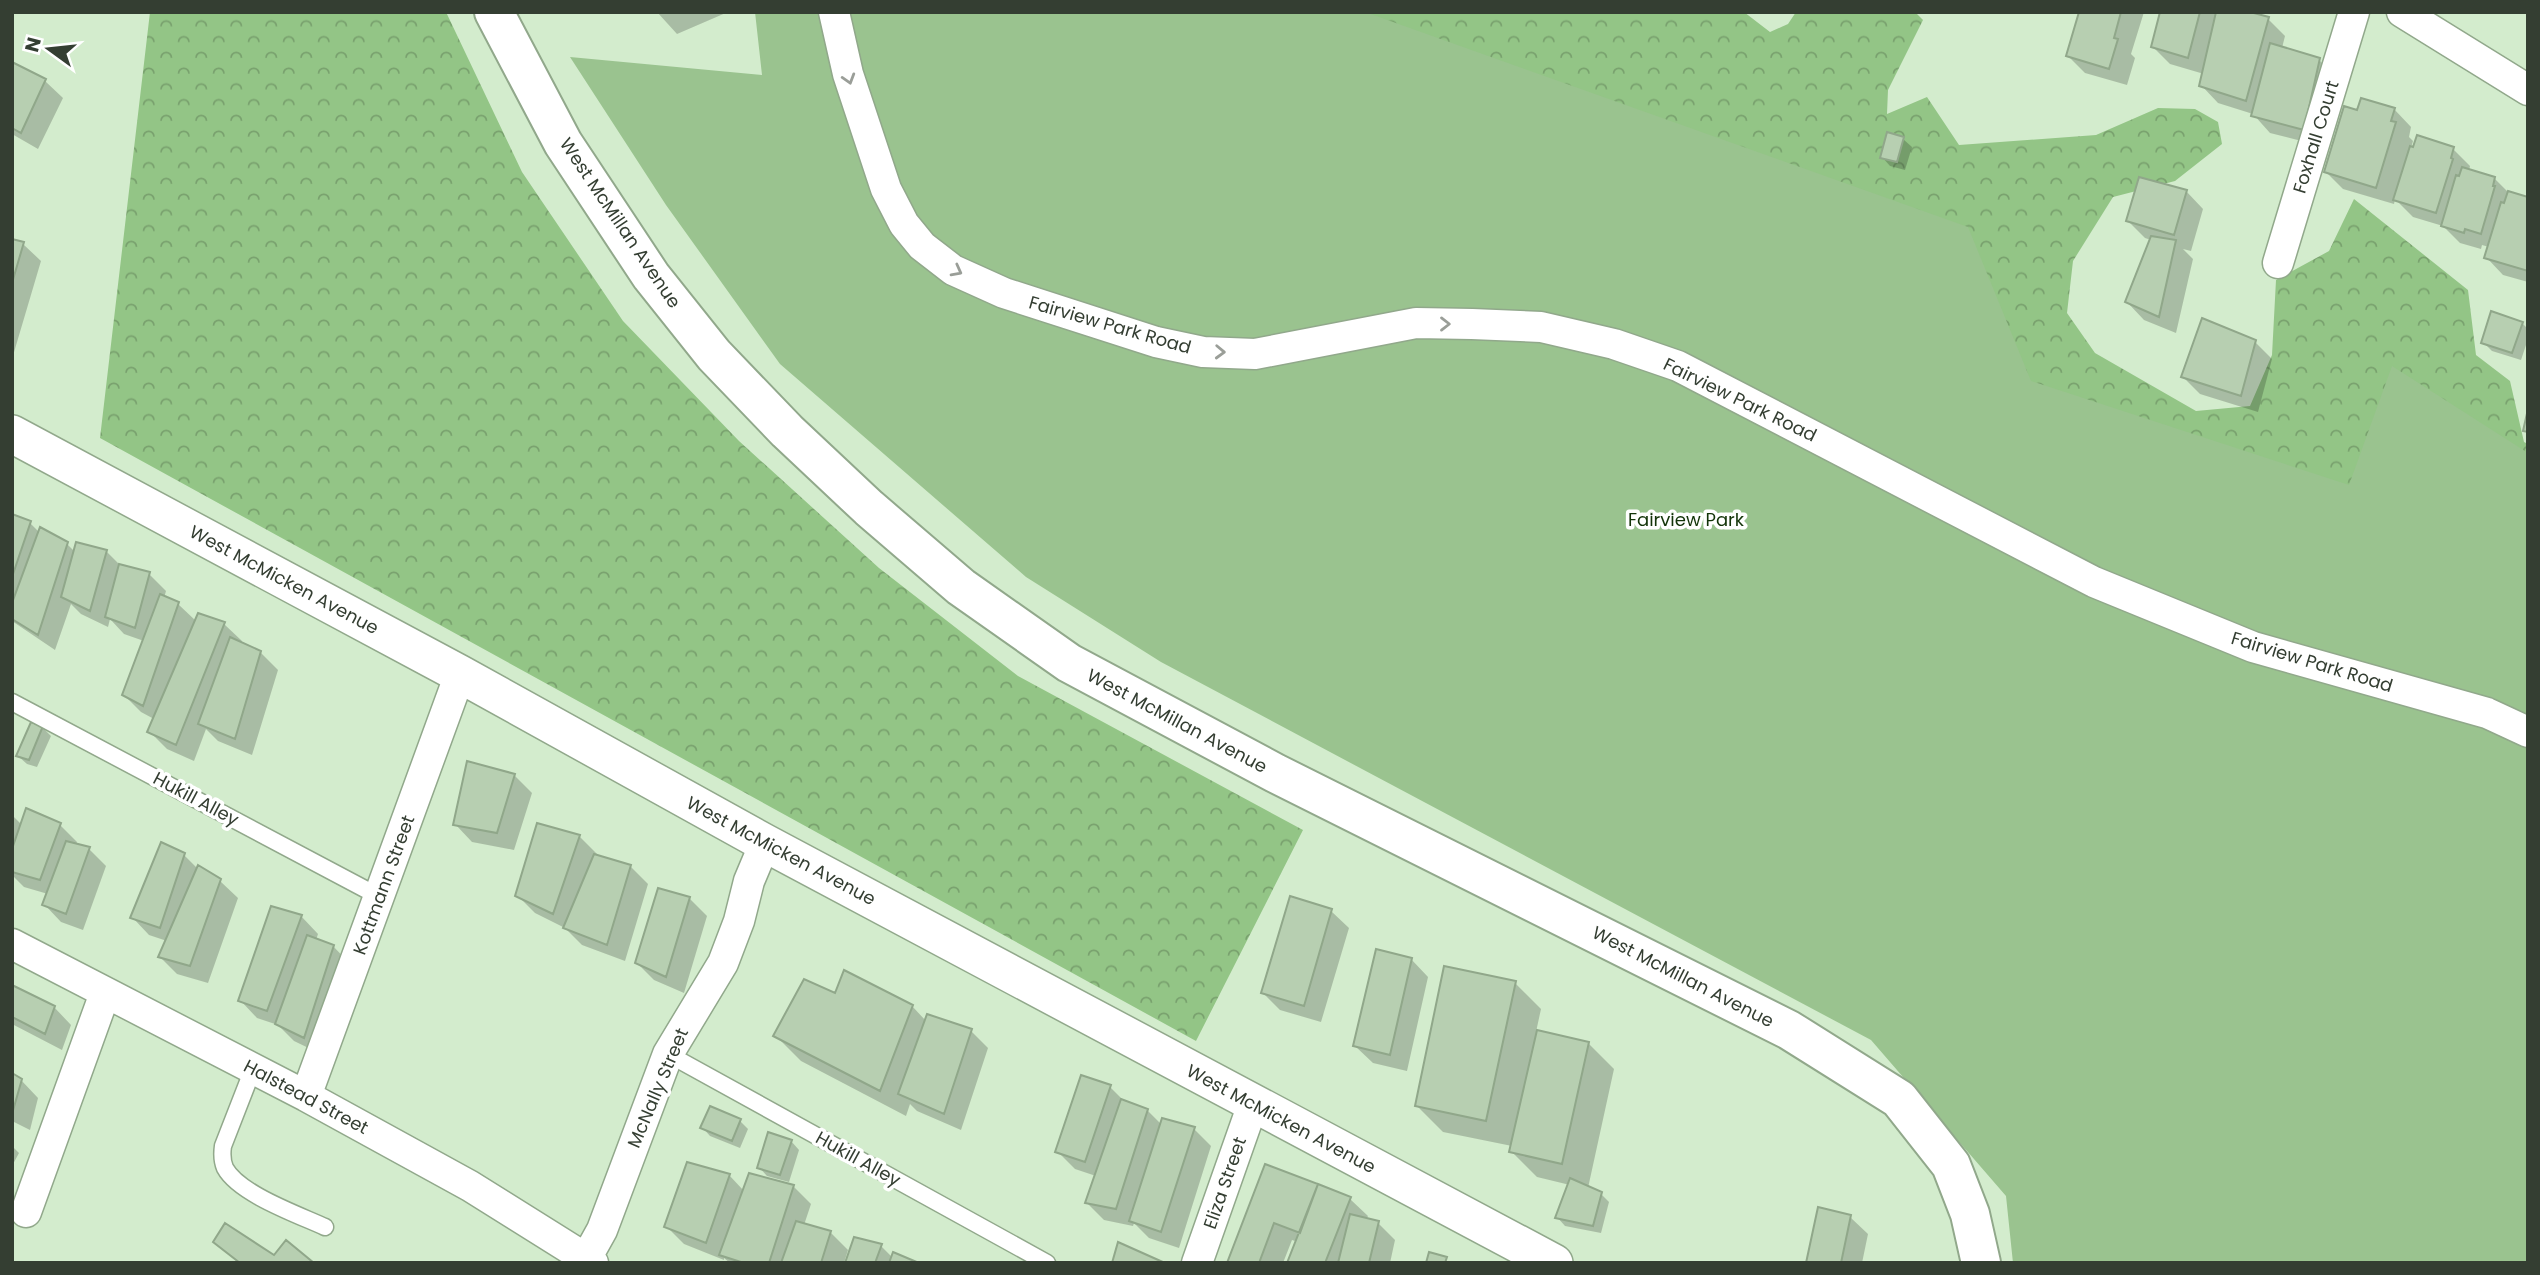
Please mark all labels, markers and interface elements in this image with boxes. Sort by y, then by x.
north arrow [14,14,84,84]
text: N [18,34,48,55]
one-way arrow [841,72,856,84]
street label: Foxhall Court [2286,77,2345,196]
street label: West McMillan Avenue [554,133,687,313]
one-way arrow [950,263,963,276]
street label: Fairview Park Road [1026,289,1194,360]
one-way arrow [1440,316,1450,332]
one-way arrow [1215,345,1226,360]
street label: Fairview Park Road [1659,352,1821,448]
park label: Fairview Park [1628,507,1745,532]
street label: West McMicken Avenue [185,519,383,640]
street label: Fairview Park Road [2228,625,2396,698]
street label: West McMillan Avenue [1083,662,1272,779]
street label: Hukill Alley [149,766,243,832]
street label: West McMicken Avenue [682,790,880,911]
street label: Kottmann Street [347,812,420,958]
street label: West McMillan Avenue [1588,920,1778,1033]
street label: McNally Street [621,1024,694,1151]
street label: Halstead Street [239,1053,373,1140]
street label: West McMicken Avenue [1182,1058,1380,1179]
street label: Hukill Alley [811,1125,905,1192]
street label: Eliza Street [1197,1133,1252,1232]

